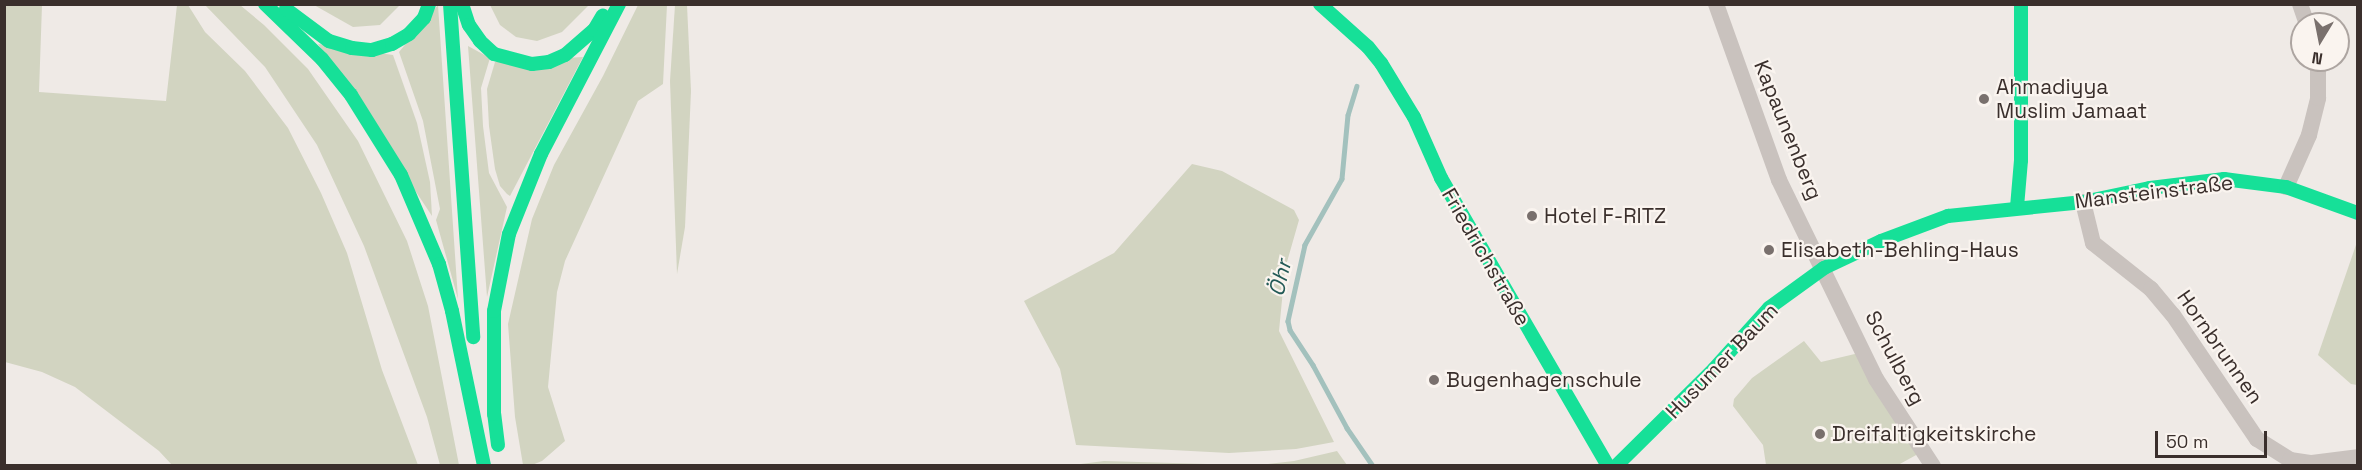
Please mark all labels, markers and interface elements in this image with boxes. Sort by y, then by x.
north arrow [2290,12,2350,72]
text: N [2310,47,2324,70]
street label: Kapaunenberg [1749,57,1827,203]
place label: Ahmadiyya Muslim Jamaat [1996,74,2147,124]
marker: Ahmadiyya Muslim Jamaat [1977,92,1991,106]
street label: Mansteinstraße [2073,170,2235,214]
street label: Friedrichstraße [1436,184,1536,330]
place label: Hotel F-RITZ [1544,203,1666,229]
marker: Hotel F-RITZ [1525,209,1539,223]
place label: Elisabeth-Behling-Haus [1781,237,2019,263]
marker: Elisabeth-Behling-Haus [1762,243,1776,257]
water label: Öhr [1263,257,1297,299]
street label: Hornbrunnen [2172,285,2268,409]
street label: Husumer Baum [1661,298,1783,424]
street label: Schulberg [1860,307,1930,409]
place label: Bugenhagenschule [1446,367,1642,393]
marker: Bugenhagenschule [1427,373,1441,387]
scale bar [2158,419,2270,457]
place label: Dreifaltigkeitskirche [1832,421,2037,447]
marker: Dreifaltigkeitskirche [1813,427,1827,441]
text: 50 m [2166,430,2208,453]

